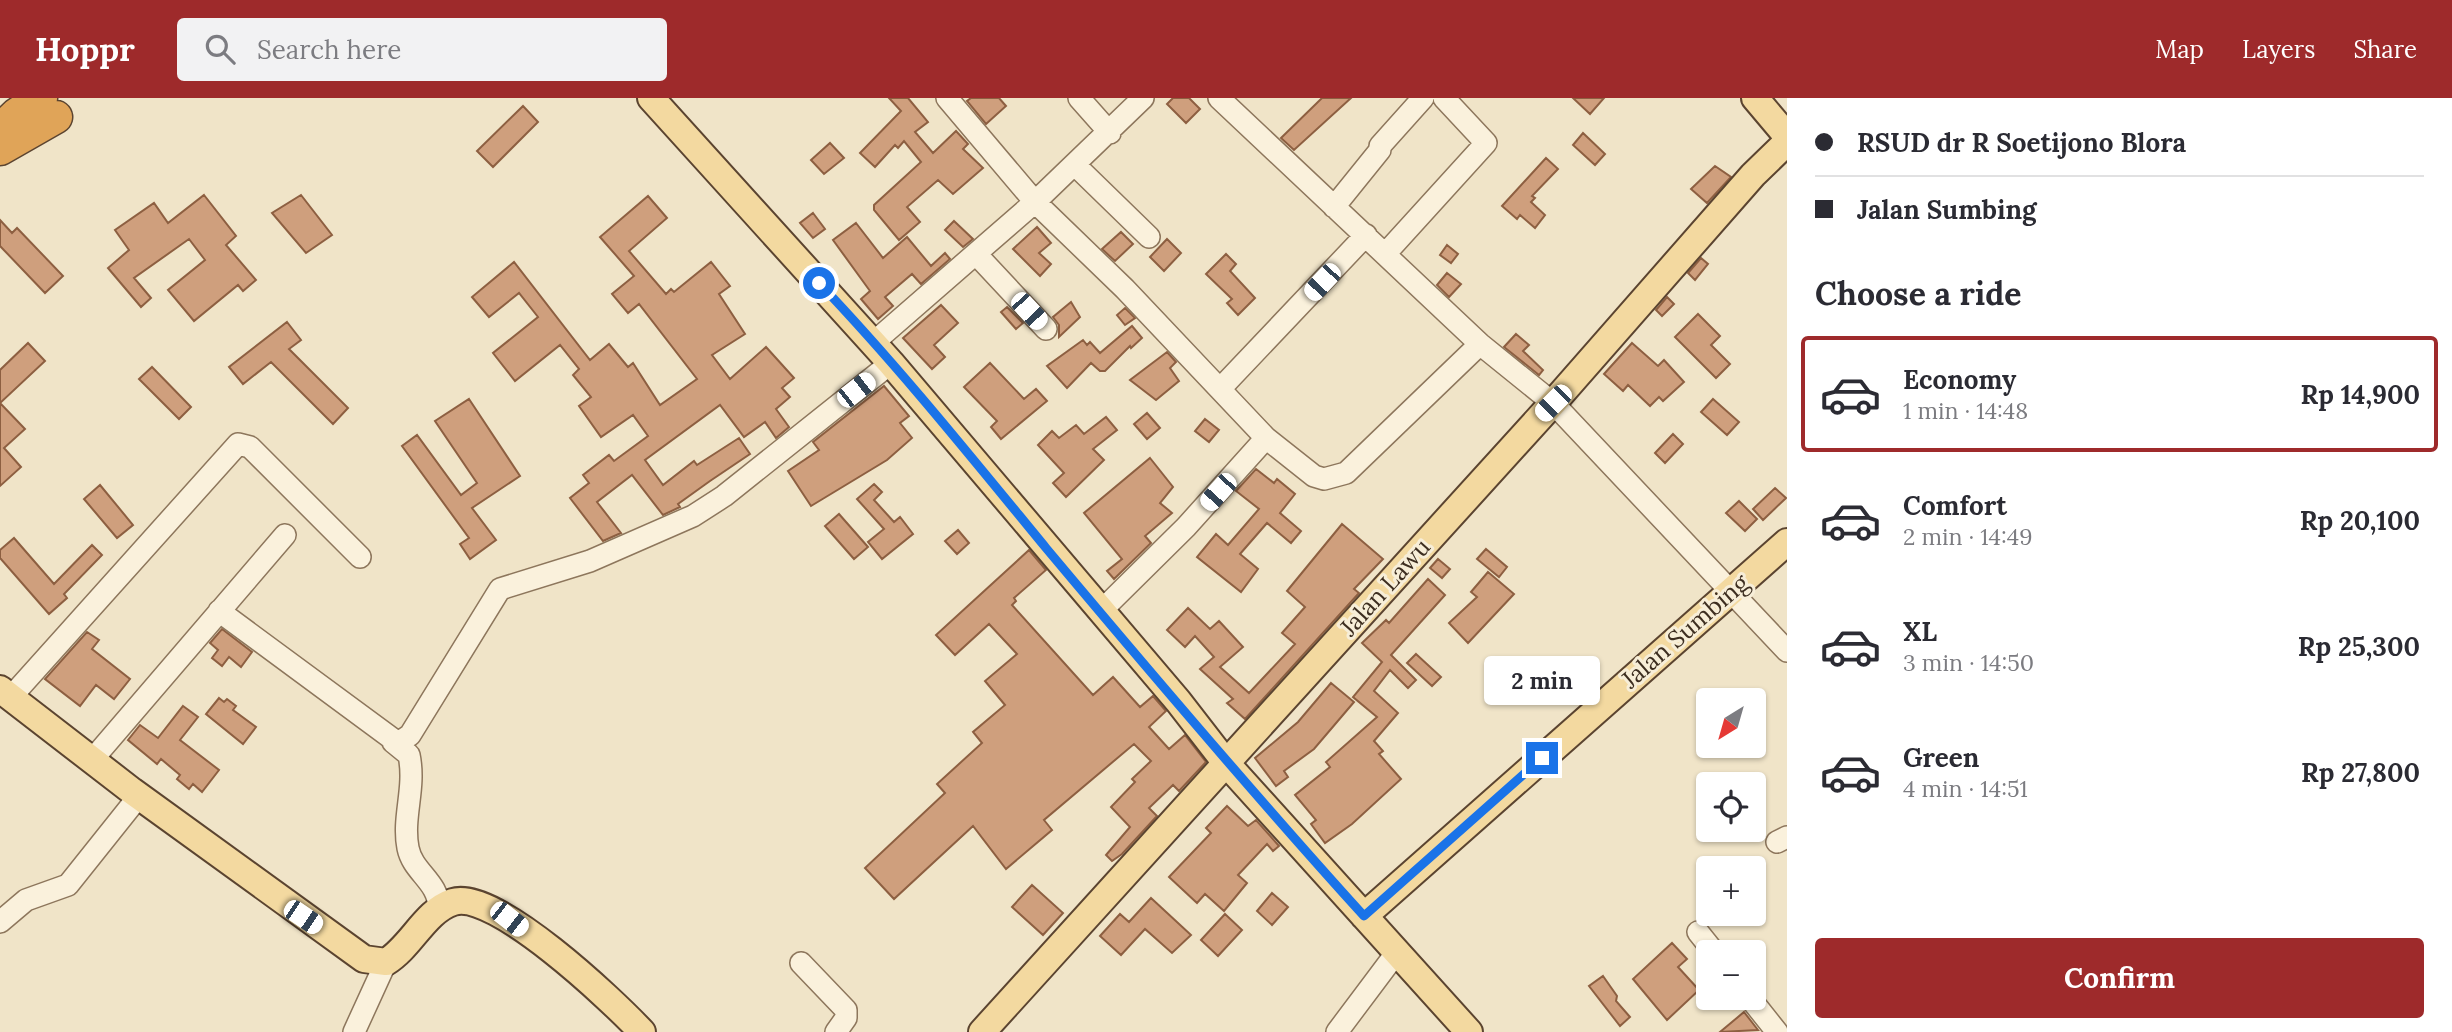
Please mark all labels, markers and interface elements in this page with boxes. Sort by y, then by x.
search box [177,18,667,81]
text: Hoppr [35,28,135,70]
icon: search [201,30,239,68]
text: Search here [257,33,401,66]
text: Map [2155,34,2204,65]
text: Layers [2242,34,2315,65]
text: Share [2353,34,2417,65]
text: RSUD dr R Soetijono Blora [1857,126,2186,159]
text: Jalan Sumbing [1857,193,2037,226]
car [1300,259,1345,305]
route start [803,267,835,299]
text: Choose a ride [1815,273,2022,314]
car [1007,288,1052,334]
icon: car [1819,363,1882,426]
text: Economy [1903,363,2016,396]
car [833,369,880,411]
text: Rp 14,900 [2301,378,2420,411]
car [1531,381,1576,425]
text: 1 min · 14:48 [1903,396,2028,425]
car [1197,469,1240,515]
icon: car [1819,489,1882,552]
text: Comfort [1903,489,2007,522]
text: Rp 20,100 [2300,504,2420,537]
text: 2 min · 14:49 [1903,522,2033,551]
street label: Jalan Lawu [1332,532,1437,643]
street label: Jalan Sumbing [1614,567,1756,695]
icon: car [1819,615,1882,678]
text: XL [1903,615,1937,648]
text: Rp 25,300 [2298,630,2420,663]
text: 3 min · 14:50 [1903,648,2034,677]
callout: 2 min [1484,656,1600,706]
text: 2 min [1511,666,1573,695]
north arrow [1696,688,1766,758]
map controls [1696,688,1766,1010]
icon: car [1819,741,1882,804]
text: Green [1903,741,1979,774]
route end [1526,742,1558,774]
text: Rp 27,800 [2301,756,2420,789]
button: locate [1696,772,1766,842]
text: 4 min · 14:51 [1903,774,2028,803]
button: + [1696,856,1766,926]
car [280,897,327,937]
car [486,898,533,940]
button: Confirm [1815,938,2424,1018]
button: − [1696,940,1766,1010]

